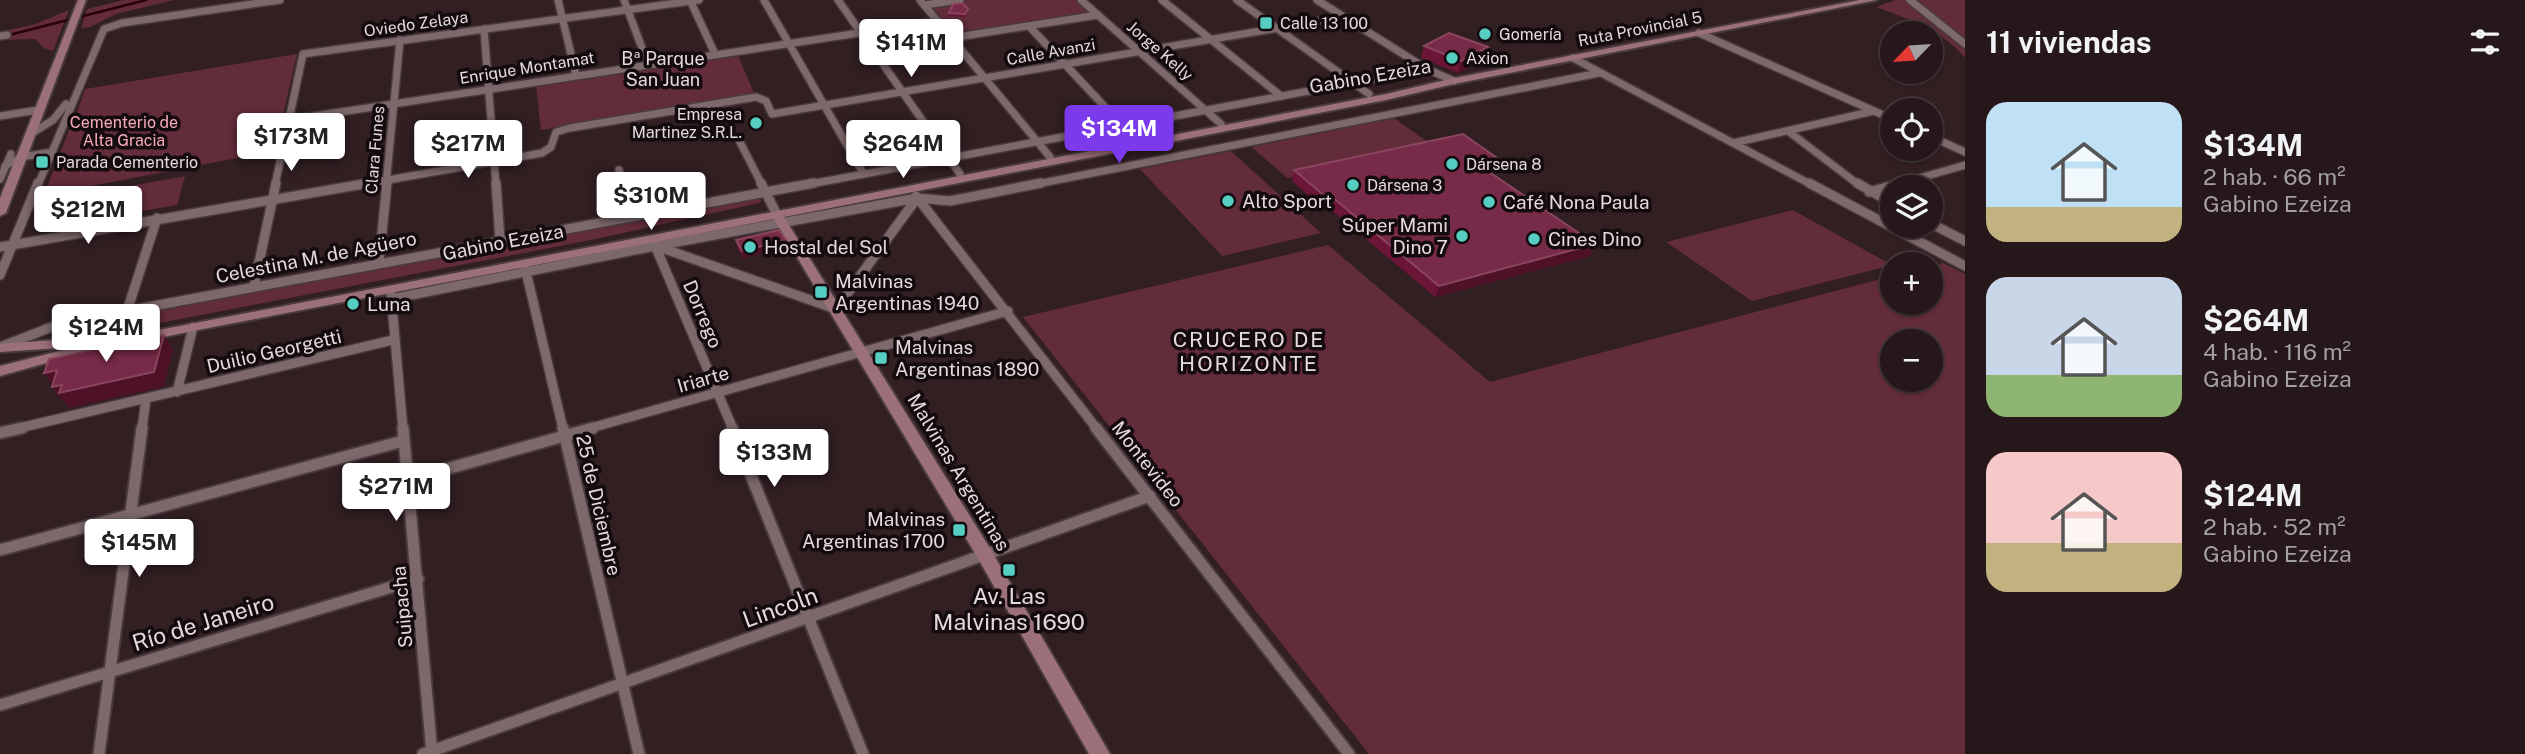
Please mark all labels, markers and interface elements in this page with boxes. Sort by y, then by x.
street label: Oviedo Zelaya [363,7,469,41]
street label: Ruta Provincial 5 [1576,8,1704,50]
place label: Calle 13 100 [1280,14,1368,33]
marker: Calle 13 100 [1258,15,1274,31]
street label: Jorge Kelly [1123,17,1197,85]
pin: $141M [862,20,960,79]
north arrow [1880,21,1942,84]
map controls [1880,21,1943,392]
icon: filters [2466,23,2504,61]
text: 11 viviendas [1986,24,2152,60]
place label: Gomería [1499,25,1562,44]
marker: Gomería [1477,26,1493,42]
text: $141M [875,28,947,55]
street label: Calle Avanzi [1005,35,1097,69]
street label: Enrique Montamat [458,48,596,88]
district label: Bª Parque San Juan [621,48,705,90]
place label: Axion [1466,49,1508,68]
marker: Axion [1444,50,1460,66]
street label: Gabino Ezeiza [1308,54,1432,98]
button: locate [1880,98,1943,161]
street label: Clara Funes [362,105,388,195]
place label: Empresa Martinez S.R.L. [632,105,742,142]
pin: $134M [1070,106,1168,165]
park label: Cementerio de Alta Gracia [70,113,178,150]
pin: $173M [242,114,340,173]
text: $134M [1081,114,1157,141]
marker: Empresa Martinez S.R.L. [748,115,764,131]
pin: $217M [419,120,517,180]
pin: $264M [854,120,952,180]
text: $173M [253,122,329,149]
text: $134M [2203,127,2303,163]
text: $217M [430,129,506,156]
text: $264M [862,129,944,156]
icon: home [2042,130,2126,214]
place label: Parada Cementerio [56,153,198,172]
marker: Parada Cementerio [34,154,50,170]
place label: Dársena 8 [1466,155,1542,174]
marker: Dársena 8 [1444,156,1460,172]
text: 2 hab. · 66 m² [2203,163,2346,190]
pin: $310M [602,173,700,232]
button: layers [1880,175,1943,238]
place label: Dársena 3 [1367,176,1442,195]
marker: Dársena 3 [1345,177,1361,193]
text: $310M [613,181,689,208]
pin: $212M [39,187,137,246]
place label: Alto Sport [1242,190,1332,212]
text: Gabino Ezeiza [2203,190,2352,217]
place label: Café Nona Paula [1503,191,1650,213]
marker: Alto Sport [1220,193,1236,209]
marker: Café Nona Paula [1481,194,1497,210]
text: $212M [50,195,126,222]
place label: Súper Mami Dino 7 [1342,214,1448,258]
street label: Gabino Ezeiza [441,219,565,265]
street label: Celestina M. de Agüero [214,227,418,287]
marker: Súper Mami Dino 7 [1454,228,1470,244]
place label: Cines Dino [1548,228,1641,250]
marker: Cines Dino [1526,231,1542,247]
place label: Hostal del Sol [764,236,888,258]
marker: Hostal del Sol [742,239,758,255]
button: + [1880,252,1943,315]
place label: Malvinas Argentinas 1940 [835,270,979,314]
street label: Dorrego [679,277,727,351]
marker: Malvinas Argentinas 1940 [813,284,829,300]
place label: Luna [367,293,411,315]
marker: Luna [345,296,361,312]
text: $264M [2203,302,2309,338]
pin: $124M [57,304,155,364]
icon: home [2042,305,2126,389]
text: $124M [68,313,144,340]
street label: Duilio Georgetti [204,325,344,377]
district label: CRUCERO DE HORIZONTE [1173,327,1325,376]
button: − [1880,329,1943,392]
place label: Malvinas Argentinas 1890 [895,336,1039,380]
text: 4 hab. · 116 m² [2203,338,2351,365]
marker: Malvinas Argentinas 1890 [873,350,889,366]
street label: Iriarte [674,361,732,397]
text: Gabino Ezeiza [2203,365,2352,392]
street label: Malvinas Argentinas [903,390,1015,554]
street label: Montevideo [1108,417,1188,511]
pin: $133M [725,430,823,489]
street label: 25 de Diciembre [572,432,626,578]
text: $133M [735,438,813,465]
pin: $271M [347,463,445,523]
text: $271M [358,472,434,499]
text: $124M [2203,477,2303,513]
icon: home [2042,480,2126,564]
place label: Malvinas Argentinas 1700 [802,508,945,552]
text: 2 hab. · 52 m² [2203,513,2346,540]
pin: $145M [90,520,188,579]
marker: Malvinas Argentinas 1700 [951,522,967,538]
text: $145M [101,528,177,555]
text: Gabino Ezeiza [2203,540,2352,567]
marker: Av. Las Malvinas 1690 [1001,562,1017,578]
street label: Suipacha [387,565,417,649]
street label: Lincoln [739,581,821,633]
place label: Av. Las Malvinas 1690 [933,582,1085,635]
street label: Río de Janeiro [129,588,277,656]

